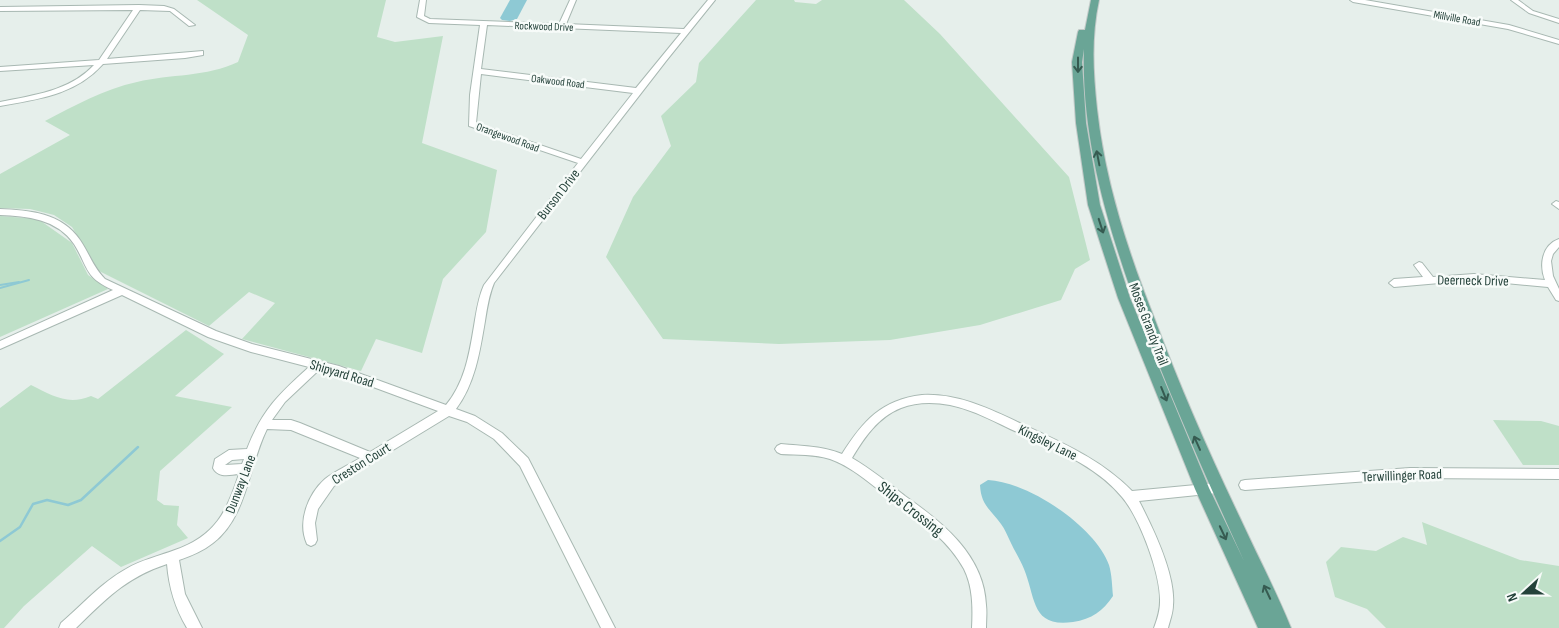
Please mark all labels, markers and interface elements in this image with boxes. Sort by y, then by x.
street label: Millville Road [1432,8,1482,29]
street label: Rockwood Drive [514,19,574,34]
one-way arrow [1073,57,1083,73]
street label: Oakwood Road [530,72,586,91]
street label: Orangewood Road [475,120,541,155]
one-way arrow [1093,150,1103,166]
street label: Burson Drive [533,166,583,223]
one-way arrow [1097,217,1106,233]
street label: Deerneck Drive [1437,271,1509,290]
street label: Moses Grandy Trail [1125,281,1172,368]
street label: Shipyard Road [308,356,376,391]
one-way arrow [1159,386,1169,401]
street label: Kingsley Lane [1015,421,1080,464]
one-way arrow [1192,436,1202,451]
street label: Creston Court [329,439,394,488]
street label: Dunway Lane [222,452,259,516]
street label: Terwillinger Road [1362,466,1442,485]
street label: Ships Crossing [874,478,947,541]
one-way arrow [1218,525,1228,540]
north arrow [1499,568,1549,618]
one-way arrow [1261,585,1271,600]
text: N [1503,591,1522,604]

